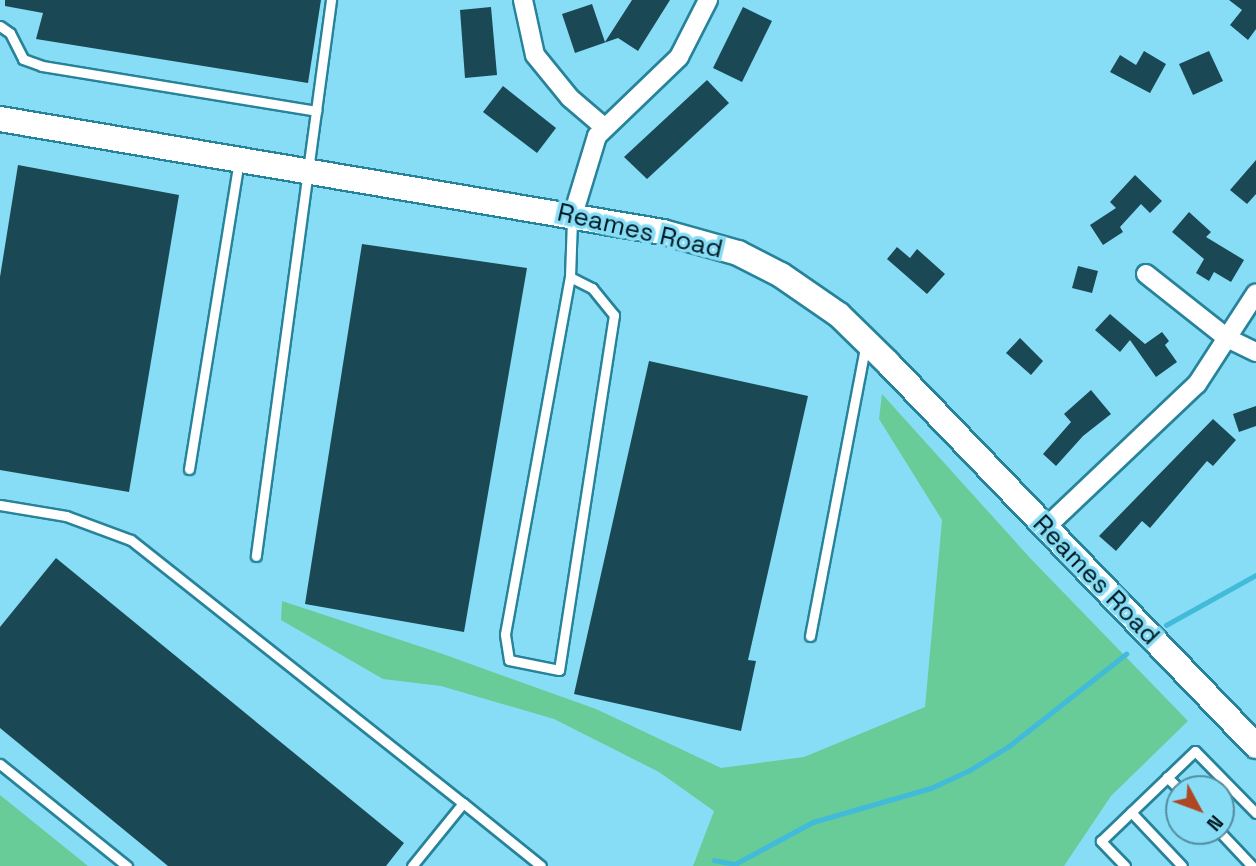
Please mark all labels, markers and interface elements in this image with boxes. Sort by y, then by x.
street label: Reames Road [554,197,726,265]
street label: Reames Road [1026,508,1166,652]
north arrow [1165,775,1235,845]
text: N [1201,810,1228,836]

